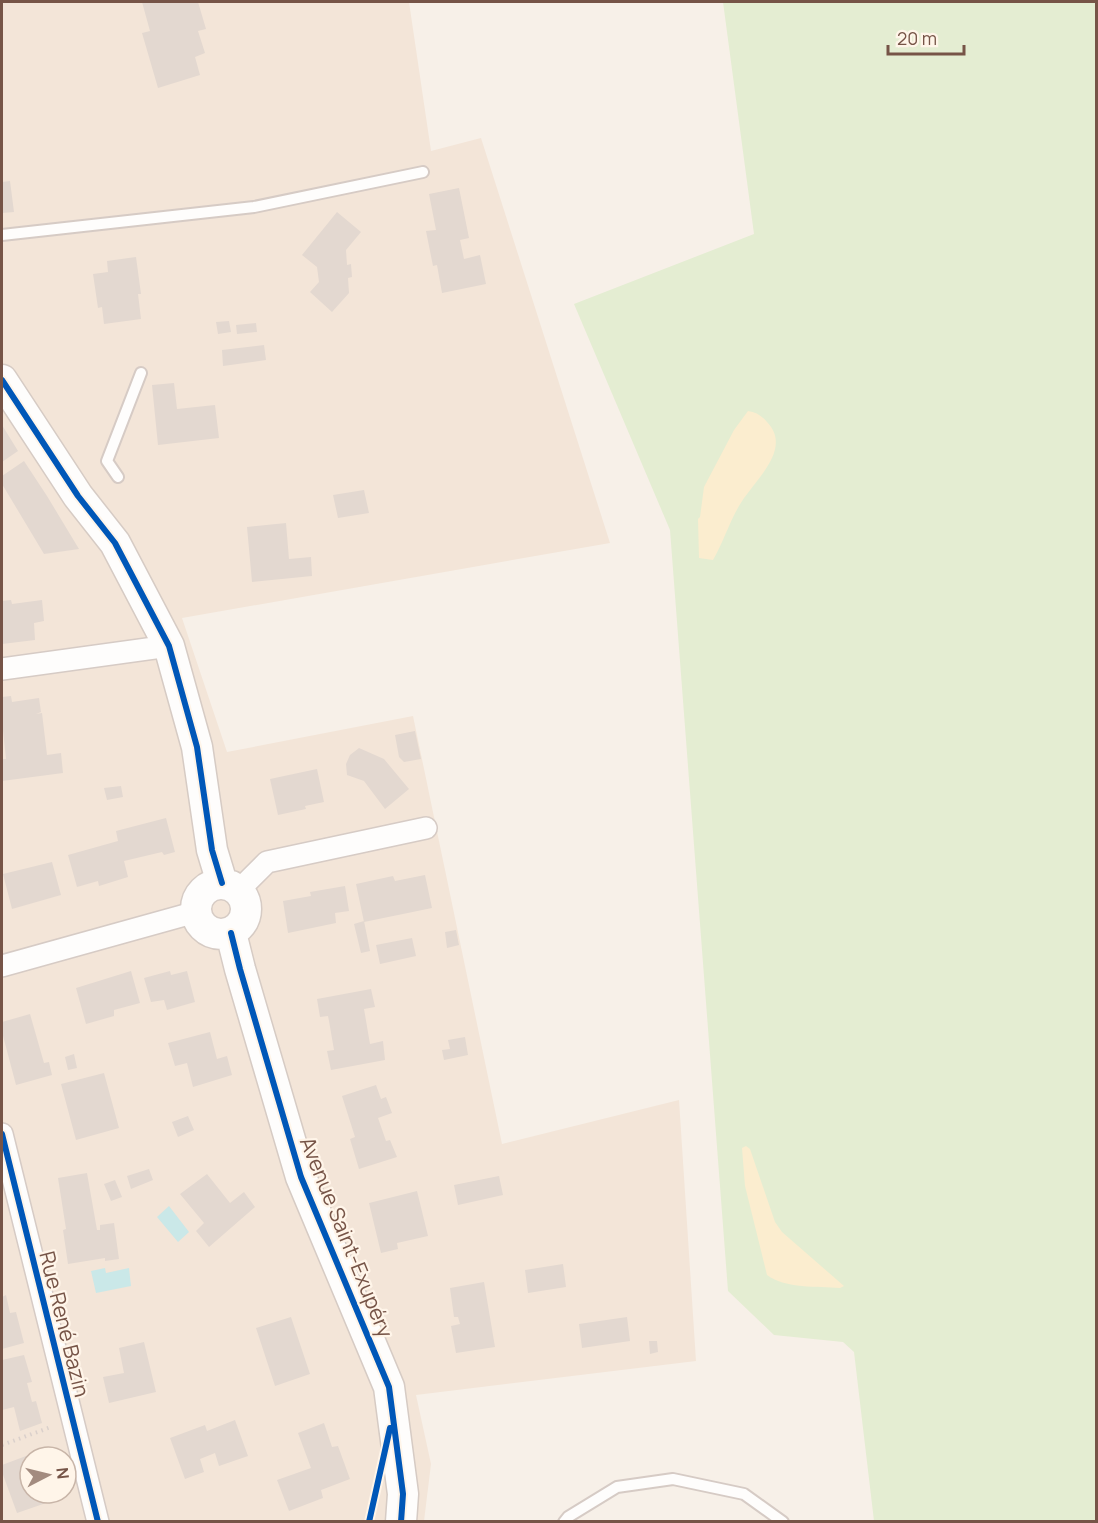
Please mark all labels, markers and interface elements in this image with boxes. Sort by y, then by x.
scale bar [888,18,964,56]
text: 20 m [897,26,937,50]
street label: Avenue Saint-Exupéry [294,1133,400,1341]
street label: Rue René Bazin [33,1248,97,1400]
north arrow [18,1445,78,1505]
text: N [51,1466,75,1480]

